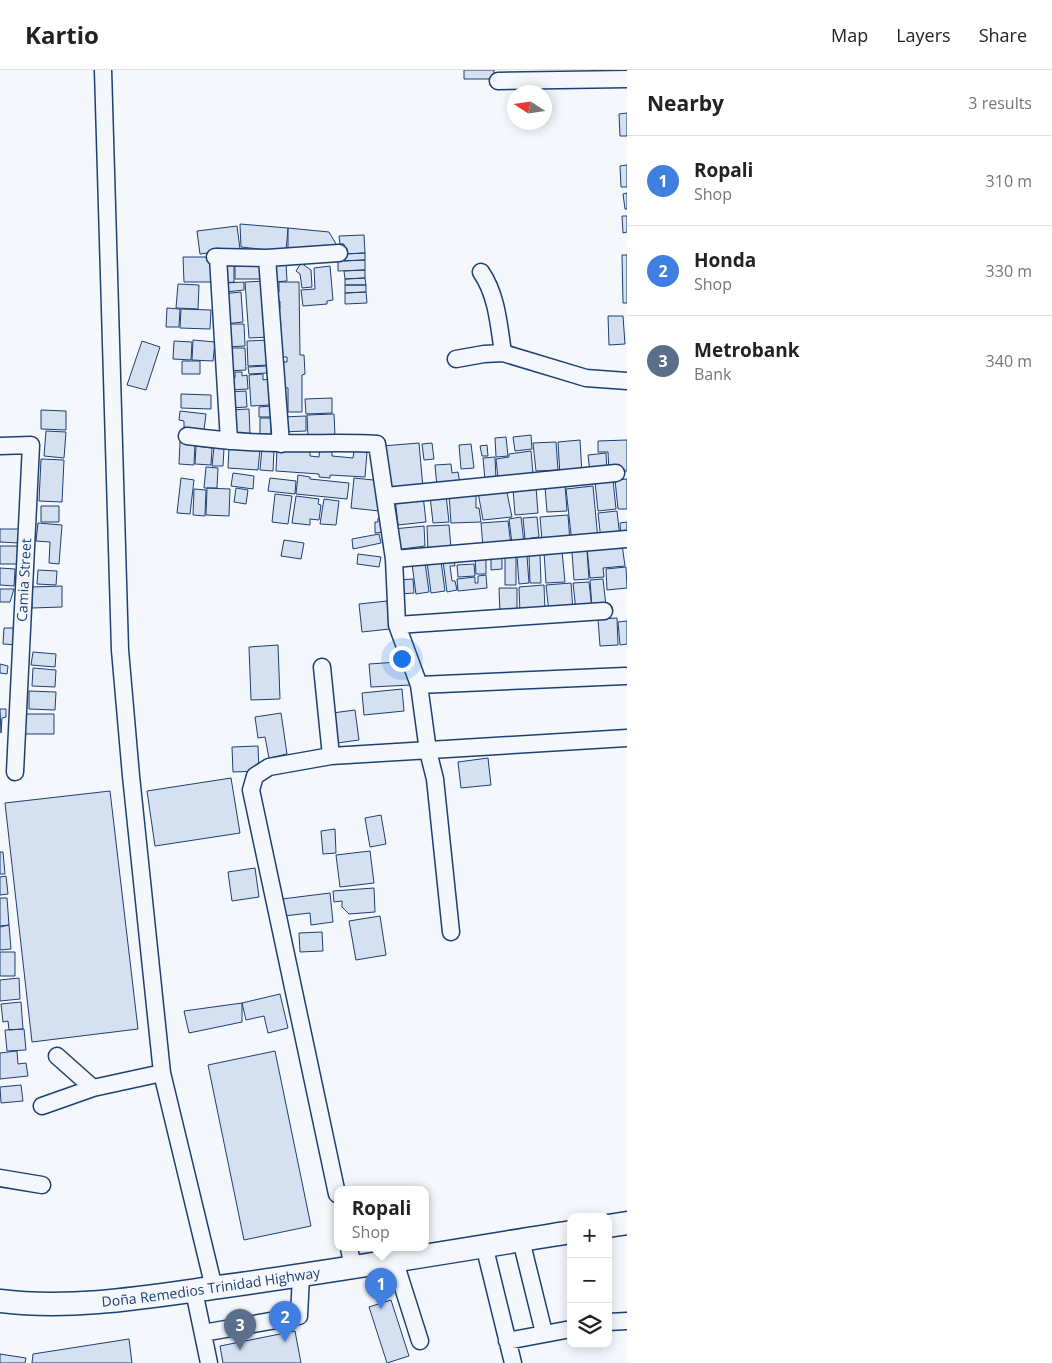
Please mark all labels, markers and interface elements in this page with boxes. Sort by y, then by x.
text: Kartio [25,18,99,51]
text: Map [831,23,868,47]
text: Layers [896,23,951,47]
text: Share [979,23,1027,47]
north arrow [507,85,552,130]
text: Nearby [647,89,724,117]
text: 3 results [968,92,1032,114]
text: Ropali [694,157,753,183]
text: 1 [658,170,668,192]
text: 310 m [986,170,1032,192]
text: Shop [694,183,732,205]
text: Honda [694,247,756,273]
text: 2 [658,260,668,282]
text: 330 m [986,260,1032,282]
text: Shop [694,273,732,295]
text: Metrobank [694,337,800,363]
text: 3 [658,350,668,372]
text: 340 m [986,350,1032,372]
text: Bank [694,363,731,385]
street label: Camia Street [12,538,35,622]
your location [389,646,415,672]
popup [334,1186,429,1251]
text: Ropali [352,1195,411,1221]
map controls [567,1213,612,1348]
button: + [567,1213,612,1258]
text: Shop [352,1221,390,1243]
button: − [567,1258,612,1303]
street label: Doña Remedios Trinidad Highway [101,1262,322,1311]
pin: 1 [365,1268,397,1309]
pin: 2 [269,1301,301,1342]
button: layers [567,1303,612,1348]
pin: 3 [224,1309,256,1350]

